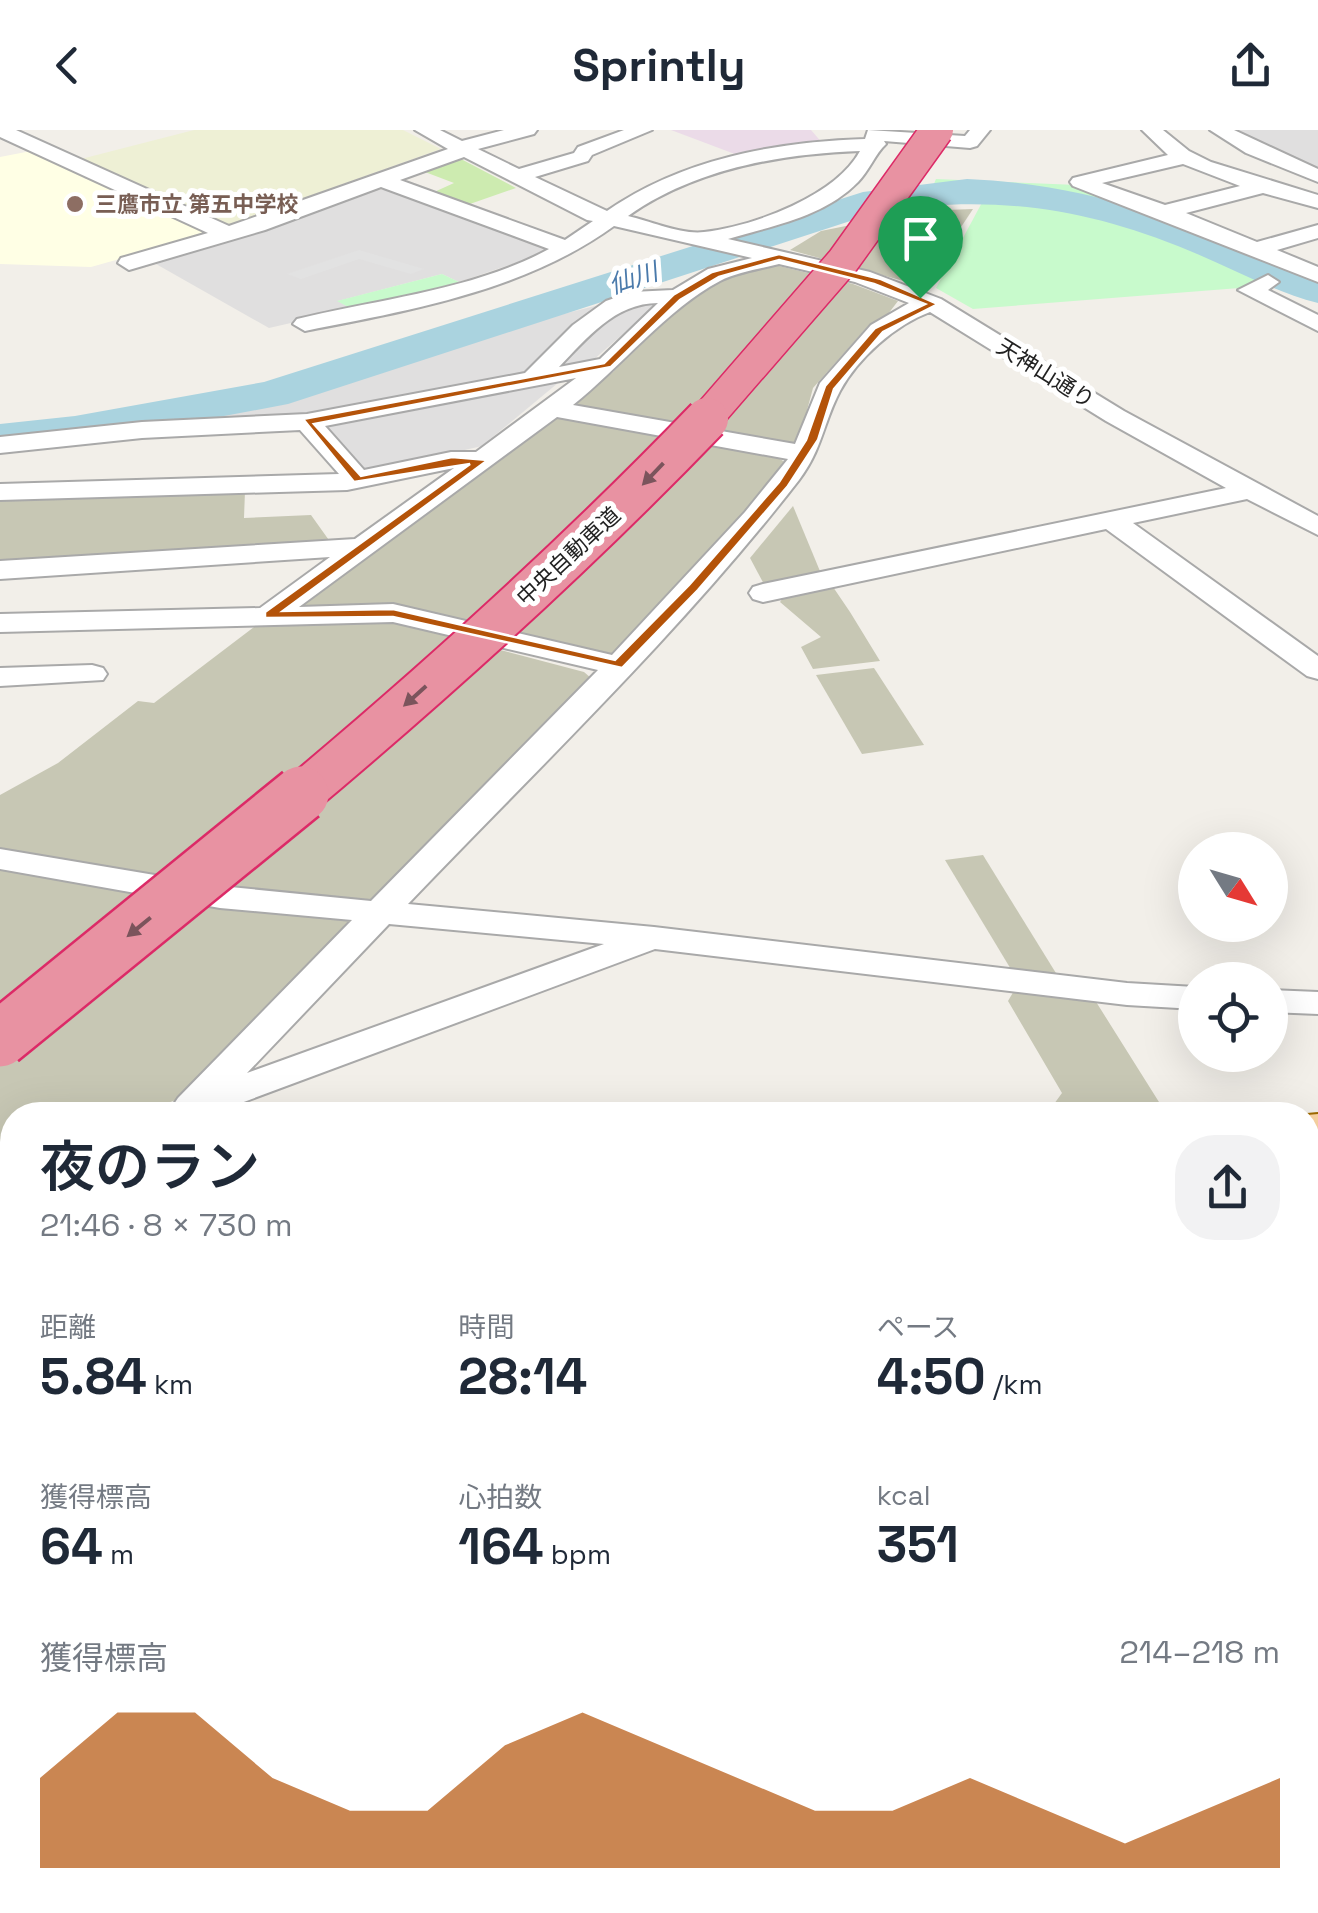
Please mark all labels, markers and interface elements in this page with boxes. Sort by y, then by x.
text: Sprintly [572,37,746,94]
icon: back [40,38,95,93]
icon: share [1223,38,1278,93]
place label: 三鷹市立 第五中学校 [95,190,299,218]
marker: 三鷹市立 第五中学校 [64,193,86,215]
pin [878,196,963,299]
icon: arrive [893,211,948,266]
water label: 仙川 [604,254,665,301]
street label: 天神山通り [992,332,1100,414]
one-way arrow [642,462,665,486]
street label: 中央自動車道 [510,501,626,611]
one-way arrow [403,684,428,706]
north arrow [1178,832,1288,942]
map controls [1178,832,1288,1072]
one-way arrow [127,916,152,937]
button: locate [1178,962,1288,1072]
text: 夜のラン [40,1132,260,1202]
button: share [1175,1135,1280,1240]
text: 21:46 · 8 × 730 m [40,1205,293,1245]
text: 距離 [40,1309,96,1345]
text: 時間 [458,1309,514,1345]
text: ペース [877,1309,959,1345]
text: 5.84 [40,1345,147,1409]
text: 28:14 [458,1345,587,1409]
text: 4:50 [877,1345,986,1409]
text: km [147,1366,193,1402]
text: /km [986,1366,1042,1402]
text: kcal [877,1477,931,1513]
text: 獲得標高 [40,1479,152,1515]
text: 心拍数 [458,1479,542,1515]
text: 351 [877,1513,959,1577]
text: 64 [40,1515,103,1579]
text: 164 [458,1515,544,1579]
text: m [103,1536,134,1572]
text: bpm [544,1536,611,1572]
text: 214–218 m [1120,1632,1280,1672]
text: 獲得標高 [40,1638,168,1678]

